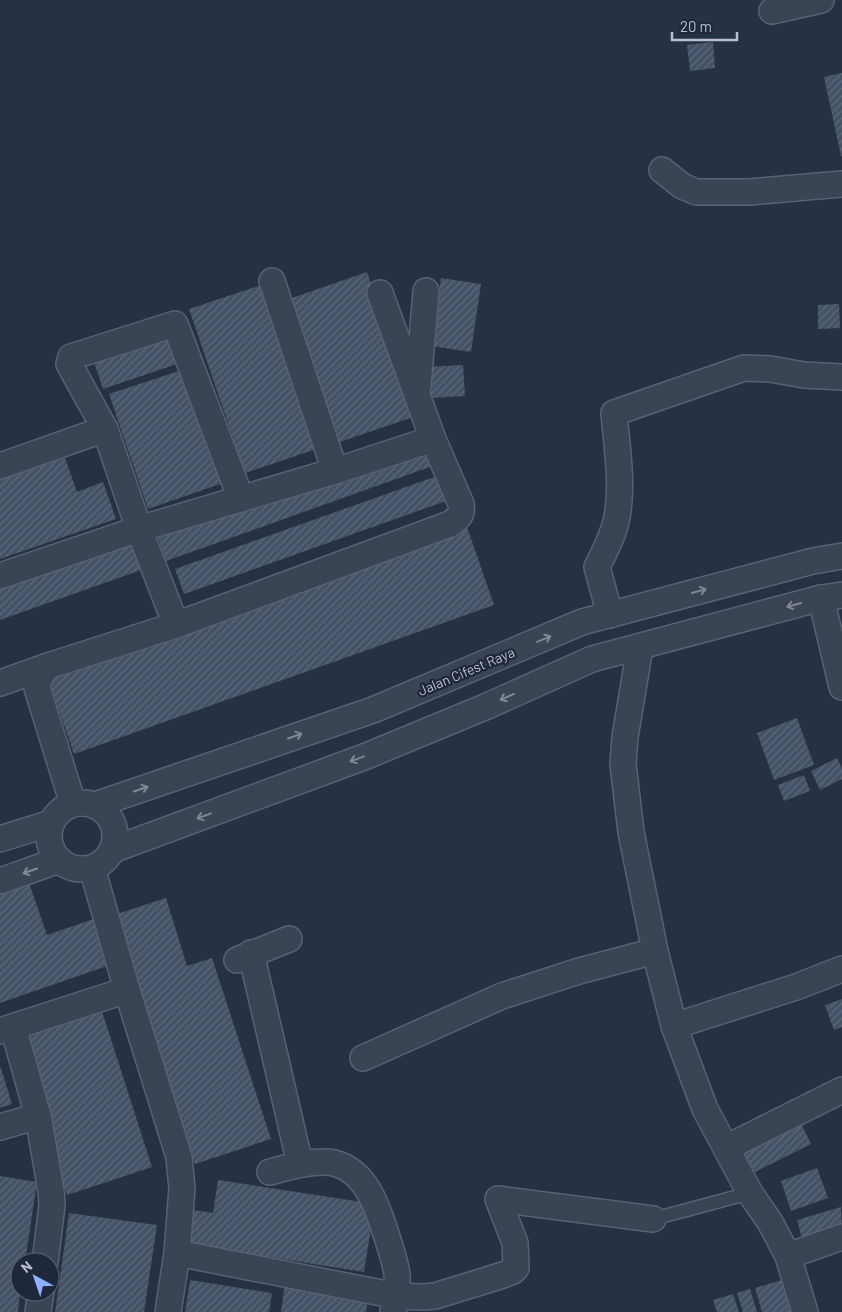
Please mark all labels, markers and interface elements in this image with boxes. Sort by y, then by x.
scale bar [672,10,737,42]
text: 20 m [680,17,712,35]
one-way arrow [690,586,706,596]
one-way arrow [787,601,803,611]
one-way arrow [536,633,551,643]
street label: Jalan Cifest Raya [415,643,517,699]
one-way arrow [500,693,515,703]
one-way arrow [287,731,303,741]
one-way arrow [350,755,365,764]
one-way arrow [133,784,148,793]
one-way arrow [197,812,213,821]
one-way arrow [22,867,38,876]
north arrow [10,1252,60,1302]
text: N [17,1257,35,1276]

